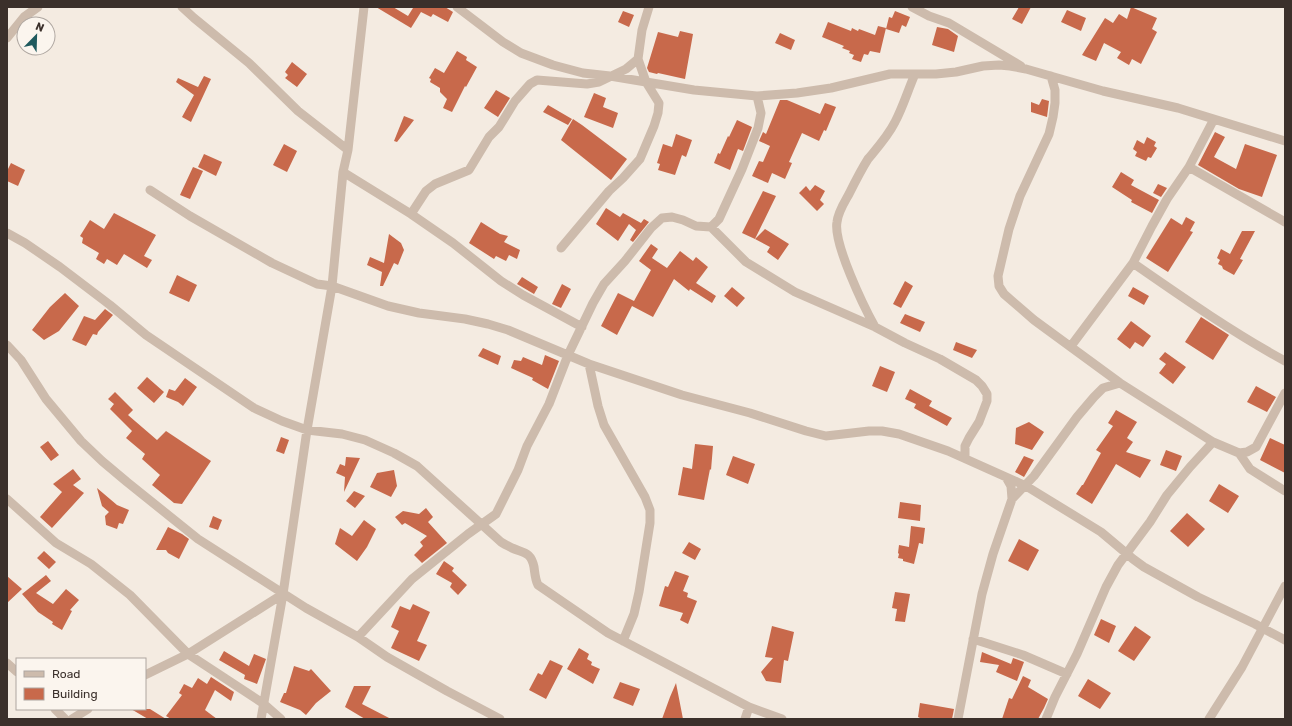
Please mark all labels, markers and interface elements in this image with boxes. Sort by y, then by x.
north arrow [16,16,56,56]
text: N [34,20,46,35]
legend [16,658,146,710]
text: Road [52,667,80,681]
text: Building [52,687,98,701]

